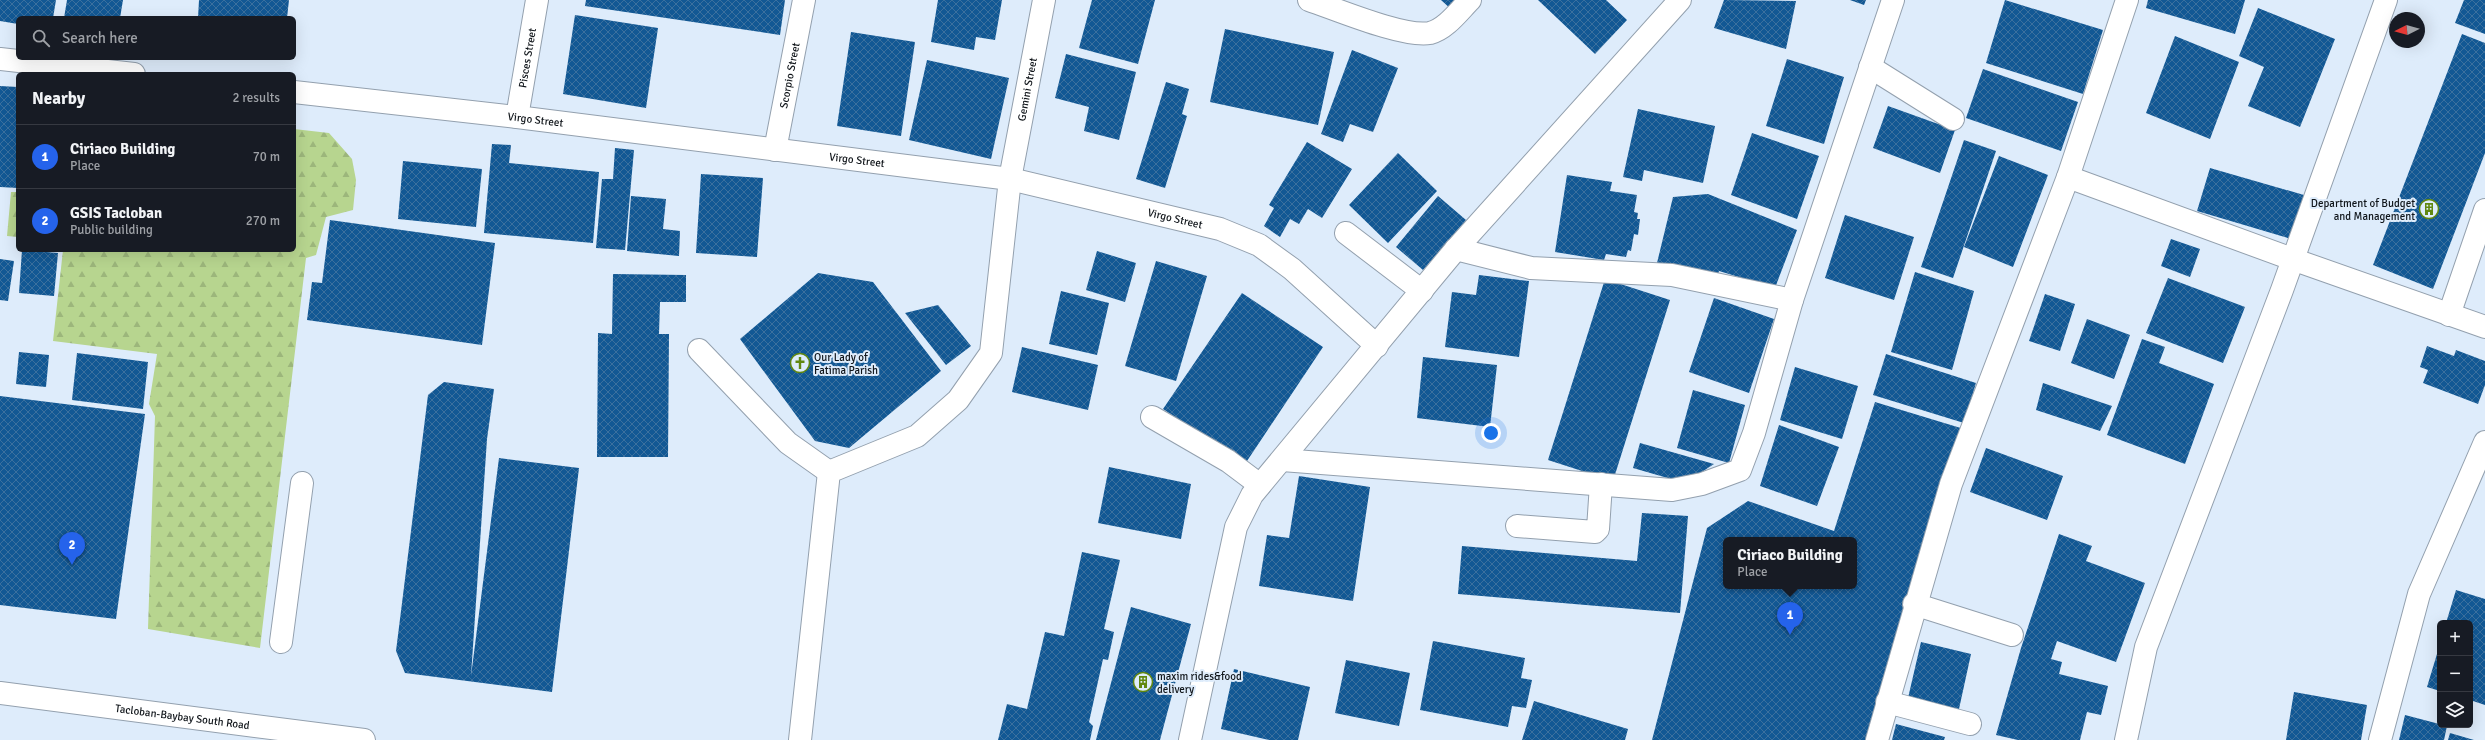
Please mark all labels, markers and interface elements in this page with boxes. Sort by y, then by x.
north arrow [2389,12,2425,48]
search box [16,16,296,60]
icon: search [30,27,52,49]
street label: Pisces Street [516,27,539,89]
text: Search here [62,29,138,47]
street label: Scorpio Street [777,41,803,109]
street label: Gemini Street [1015,56,1040,122]
text: Nearby [32,88,85,109]
text: 2 results [232,90,280,106]
street label: Virgo Street [507,110,564,130]
text: Ciriaco Building [70,140,175,158]
text: 1 [41,149,49,165]
text: 70 m [253,149,280,165]
street label: Virgo Street [828,150,886,170]
text: Place [70,158,100,174]
place label: Department of Budget and Management [2311,197,2415,223]
building icon: Department of Budget and Management [2418,198,2440,220]
text: GSIS Tacloban [70,204,162,222]
street label: Virgo Street [1146,206,1204,232]
text: 2 [41,213,49,229]
text: 270 m [246,213,280,229]
text: Public building [70,222,153,238]
place label: Our Lady of Fatima Parish [814,351,878,377]
church icon: Our Lady of Fatima Parish [789,352,811,374]
your location [1481,423,1501,443]
pin: 2 [59,532,85,565]
popup [1723,537,1857,589]
text: Ciriaco Building [1737,546,1843,564]
text: Place [1737,564,1768,580]
pin: 1 [1777,602,1803,635]
map controls [2437,620,2473,728]
button: + [2437,620,2473,656]
button: − [2437,656,2473,692]
place label: maxim rides&food delivery [1157,670,1242,696]
building icon: maxim rides&food delivery [1132,671,1154,693]
button: layers [2437,692,2473,728]
street label: Tacloban-Baybay South Road [114,702,251,732]

